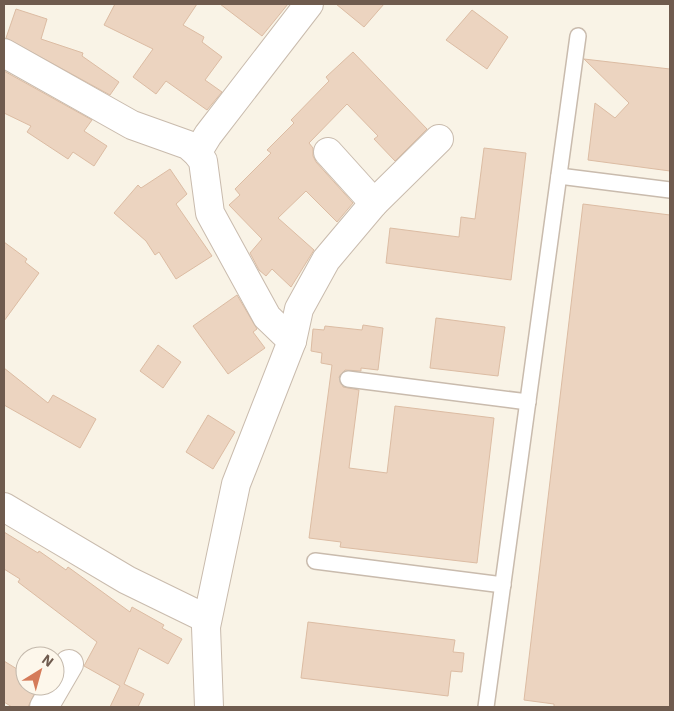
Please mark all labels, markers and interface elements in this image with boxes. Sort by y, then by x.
north arrow [15,646,65,696]
text: N [38,650,57,671]

